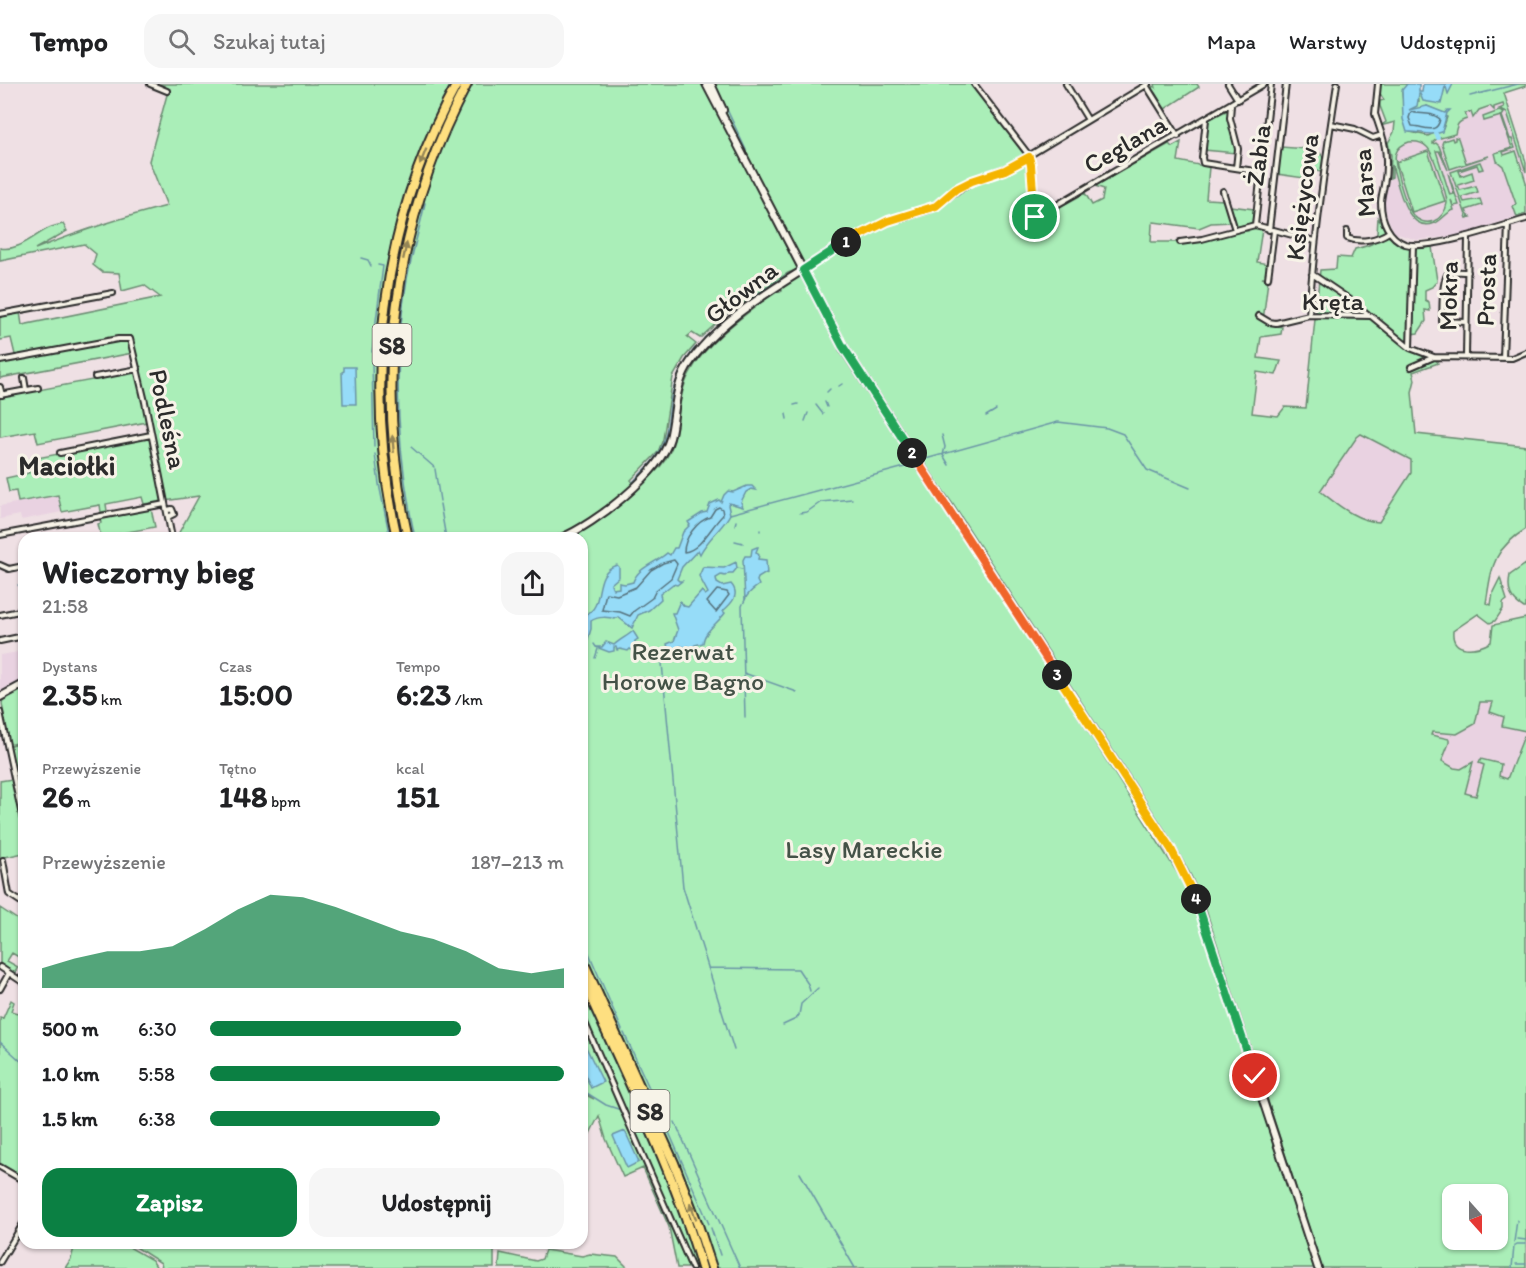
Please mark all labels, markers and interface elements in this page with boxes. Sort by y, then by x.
search box [144,14,564,68]
text: Tempo [30,24,108,58]
icon: search [165,25,198,58]
text: Szukaj tutaj [213,28,326,55]
text: Mapa [1207,29,1256,54]
text: Warstwy [1289,29,1367,54]
text: Udostępnij [1400,29,1496,54]
street label: Ceglana [1078,107,1173,181]
street label: Żabia [1238,122,1278,188]
street label: Księżycowa [1278,131,1326,262]
street label: Marsa [1346,147,1382,218]
one-way arrow [418,148,427,166]
pin [1009,191,1060,242]
icon: arrive [1018,200,1051,233]
pin: 1 [831,227,861,257]
text: 1 [842,232,850,251]
one-way arrow [401,241,411,260]
street label: Główna [698,253,784,330]
street label: Prosta [1469,253,1503,327]
street label: Mokra [1431,261,1465,331]
street label: Kręta [1302,285,1365,317]
road number: S8 [372,324,412,366]
street label: Podleśna [142,366,194,472]
one-way arrow [388,435,398,454]
pin: 2 [897,438,927,468]
text: 2 [908,443,916,462]
district label: Maciołki [19,449,115,482]
text: Wieczorny bieg [42,552,255,591]
button: share [501,552,564,615]
text: 21:58 [42,594,88,618]
park label: Rezerwat Horowe Bagno [602,635,764,697]
text: Dystans [42,657,98,676]
text: Czas [219,657,252,676]
text: Tempo [396,657,441,676]
pin: 3 [1042,660,1072,690]
text: 3 [1053,665,1061,684]
text: 2.35 [42,676,97,713]
text: 15:00 [219,676,293,713]
text: 6:23 [396,676,451,713]
text: km [97,690,122,709]
text: /km [451,690,483,709]
text: Przewyższenie [42,759,141,778]
text: Tętno [219,759,257,778]
text: kcal [396,759,424,778]
text: 26 [42,778,74,815]
text: 148 [219,778,267,815]
text: 151 [396,778,440,815]
text: m [74,792,91,811]
text: bpm [267,792,301,811]
park label: Lasy Mareckie [785,833,943,865]
text: Przewyższenie [42,850,166,874]
text: 187–213 m [471,850,564,874]
pin: 4 [1181,884,1211,914]
text: 4 [1191,889,1201,908]
text: 500 m [42,1017,98,1041]
text: 6:30 [138,1017,177,1041]
pin [1229,1050,1280,1101]
icon: check [1238,1059,1271,1092]
text: 1.0 km [42,1062,99,1086]
text: 5:58 [138,1062,175,1086]
road number: S8 [630,1090,670,1132]
text: 1.5 km [42,1107,98,1131]
text: 6:38 [138,1107,175,1131]
button: Zapisz [42,1168,297,1237]
button: Udostępnij [309,1168,564,1237]
north arrow [1442,1184,1508,1250]
map controls [1442,1184,1508,1250]
one-way arrow [688,1202,697,1220]

